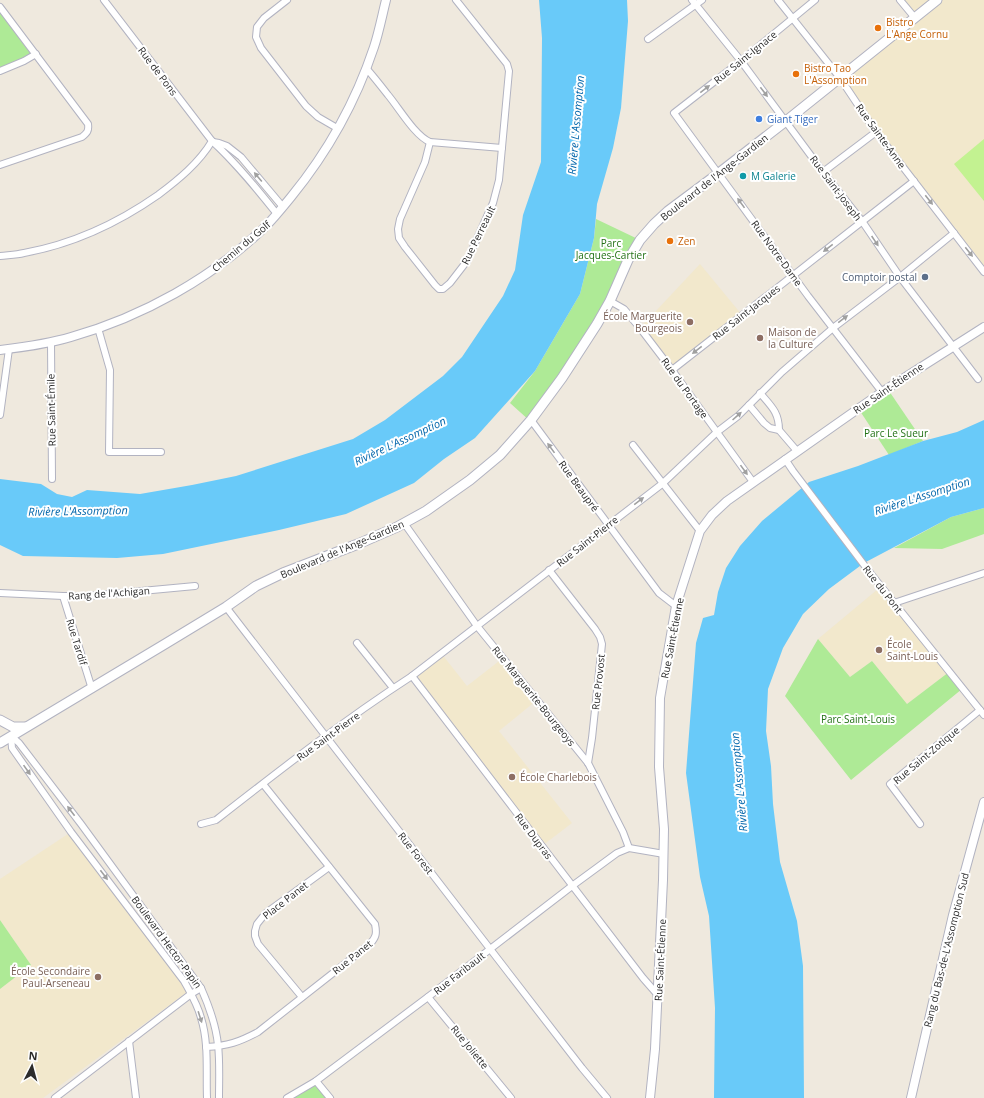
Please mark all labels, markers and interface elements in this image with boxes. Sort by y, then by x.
place label: Bistro L'Ange Cornu [886,15,948,41]
marker: Bistro L'Ange Cornu [873,23,883,33]
street label: Rue Saint-Ignace [711,27,780,87]
street label: Rue de Pons [135,44,181,98]
place label: Bistro Tao L'Assomption [804,61,867,87]
marker: Bistro Tao L'Assomption [791,69,801,79]
water label: Rivière L'Assomption [564,75,587,175]
one-way arrow [700,84,711,93]
one-way arrow [760,87,768,98]
street label: Rue Sainte-Anne [853,101,909,171]
place label: Giant Tiger [767,112,818,126]
marker: Giant Tiger [754,114,764,124]
street label: Boulevard de l'Ange-Gardien [657,130,771,224]
street label: Rue Saint-Joseph [807,153,865,223]
place label: M Galerie [751,169,796,183]
marker: M Galerie [738,171,748,181]
one-way arrow [253,172,262,183]
one-way arrow [925,195,933,206]
one-way arrow [737,198,745,209]
street label: Rue Perreault [458,203,498,267]
street label: Chemin du Golf [209,217,274,275]
street label: Rue Notre-Dame [748,217,806,289]
place label: Zen [678,234,695,248]
park label: Parc Jacques-Cartier [575,236,646,262]
marker: Zen [665,236,675,246]
one-way arrow [871,236,879,247]
one-way arrow [822,244,833,252]
one-way arrow [964,247,973,258]
place label: Comptoir postal [842,270,917,284]
marker: Comptoir postal [920,272,930,282]
street label: Rue Saint-Jacques [709,281,783,343]
place label: École Marguerite Bourgeois [603,309,682,335]
one-way arrow [838,315,849,324]
marker: École Marguerite Bourgeois [685,317,695,327]
place label: Maison de la Culture [768,325,817,351]
marker: Maison de la Culture [755,333,765,343]
one-way arrow [692,346,703,355]
street label: Rue du Portage [658,355,712,421]
street label: Rue Saint-Étienne [850,359,926,417]
street label: Rue Saint-Émile [43,373,59,446]
one-way arrow [732,411,742,421]
water label: Rivière L'Assomption [352,413,448,468]
park label: Parc Le Sueur [864,426,928,440]
one-way arrow [547,443,556,454]
street label: Rue Beaupré [556,458,603,515]
one-way arrow [740,464,748,475]
water label: Rivière L'Assomption [872,473,971,518]
one-way arrow [633,497,644,506]
water label: Rivière L'Assomption [28,502,128,519]
street label: Rue Saint-Pierre [553,512,621,570]
street label: Boulevard de l'Ange-Gardien [278,517,406,581]
street label: Rue du Pont [860,562,906,616]
street label: Rang de l'Achigan [68,583,150,603]
street label: Rue Saint-Étienne [657,596,687,680]
street label: Rue Tardif [63,617,91,667]
place label: École Saint-Louis [887,637,938,663]
street label: Rue Marguerite-Bourgeoys [489,643,579,749]
marker: École Saint-Louis [874,645,884,655]
street label: Rue Provost [588,653,608,711]
street label: Rue Saint-Pierre [294,708,363,764]
park label: Parc Saint-Louis [821,712,895,726]
street label: Rue Saint-Zotique [890,723,962,787]
water label: Rivière L'Assomption [727,732,750,832]
one-way arrow [23,765,31,775]
place label: École Charlebois [520,770,597,784]
marker: École Charlebois [507,772,517,782]
one-way arrow [66,805,75,816]
street label: Rue Dupras [512,810,556,862]
street label: Rue Forest [395,829,437,877]
one-way arrow [100,870,108,881]
street label: Rang du Bas-de-L'Assomption Sud [920,871,972,1029]
street label: Place Panet [259,878,311,922]
street label: Boulevard Hector-Papin [129,893,205,991]
street label: Rue Saint-Étienne [651,918,669,1001]
street label: Rue Panet [329,936,375,977]
street label: Rue Faribault [430,948,488,998]
place label: École Secondaire Paul-Arseneau [11,964,90,990]
marker: École Secondaire Paul-Arseneau [93,972,103,982]
one-way arrow [198,1011,204,1023]
street label: Rue Joliette [448,1022,492,1072]
north arrow [12,1046,52,1086]
text: N [28,1048,38,1063]

